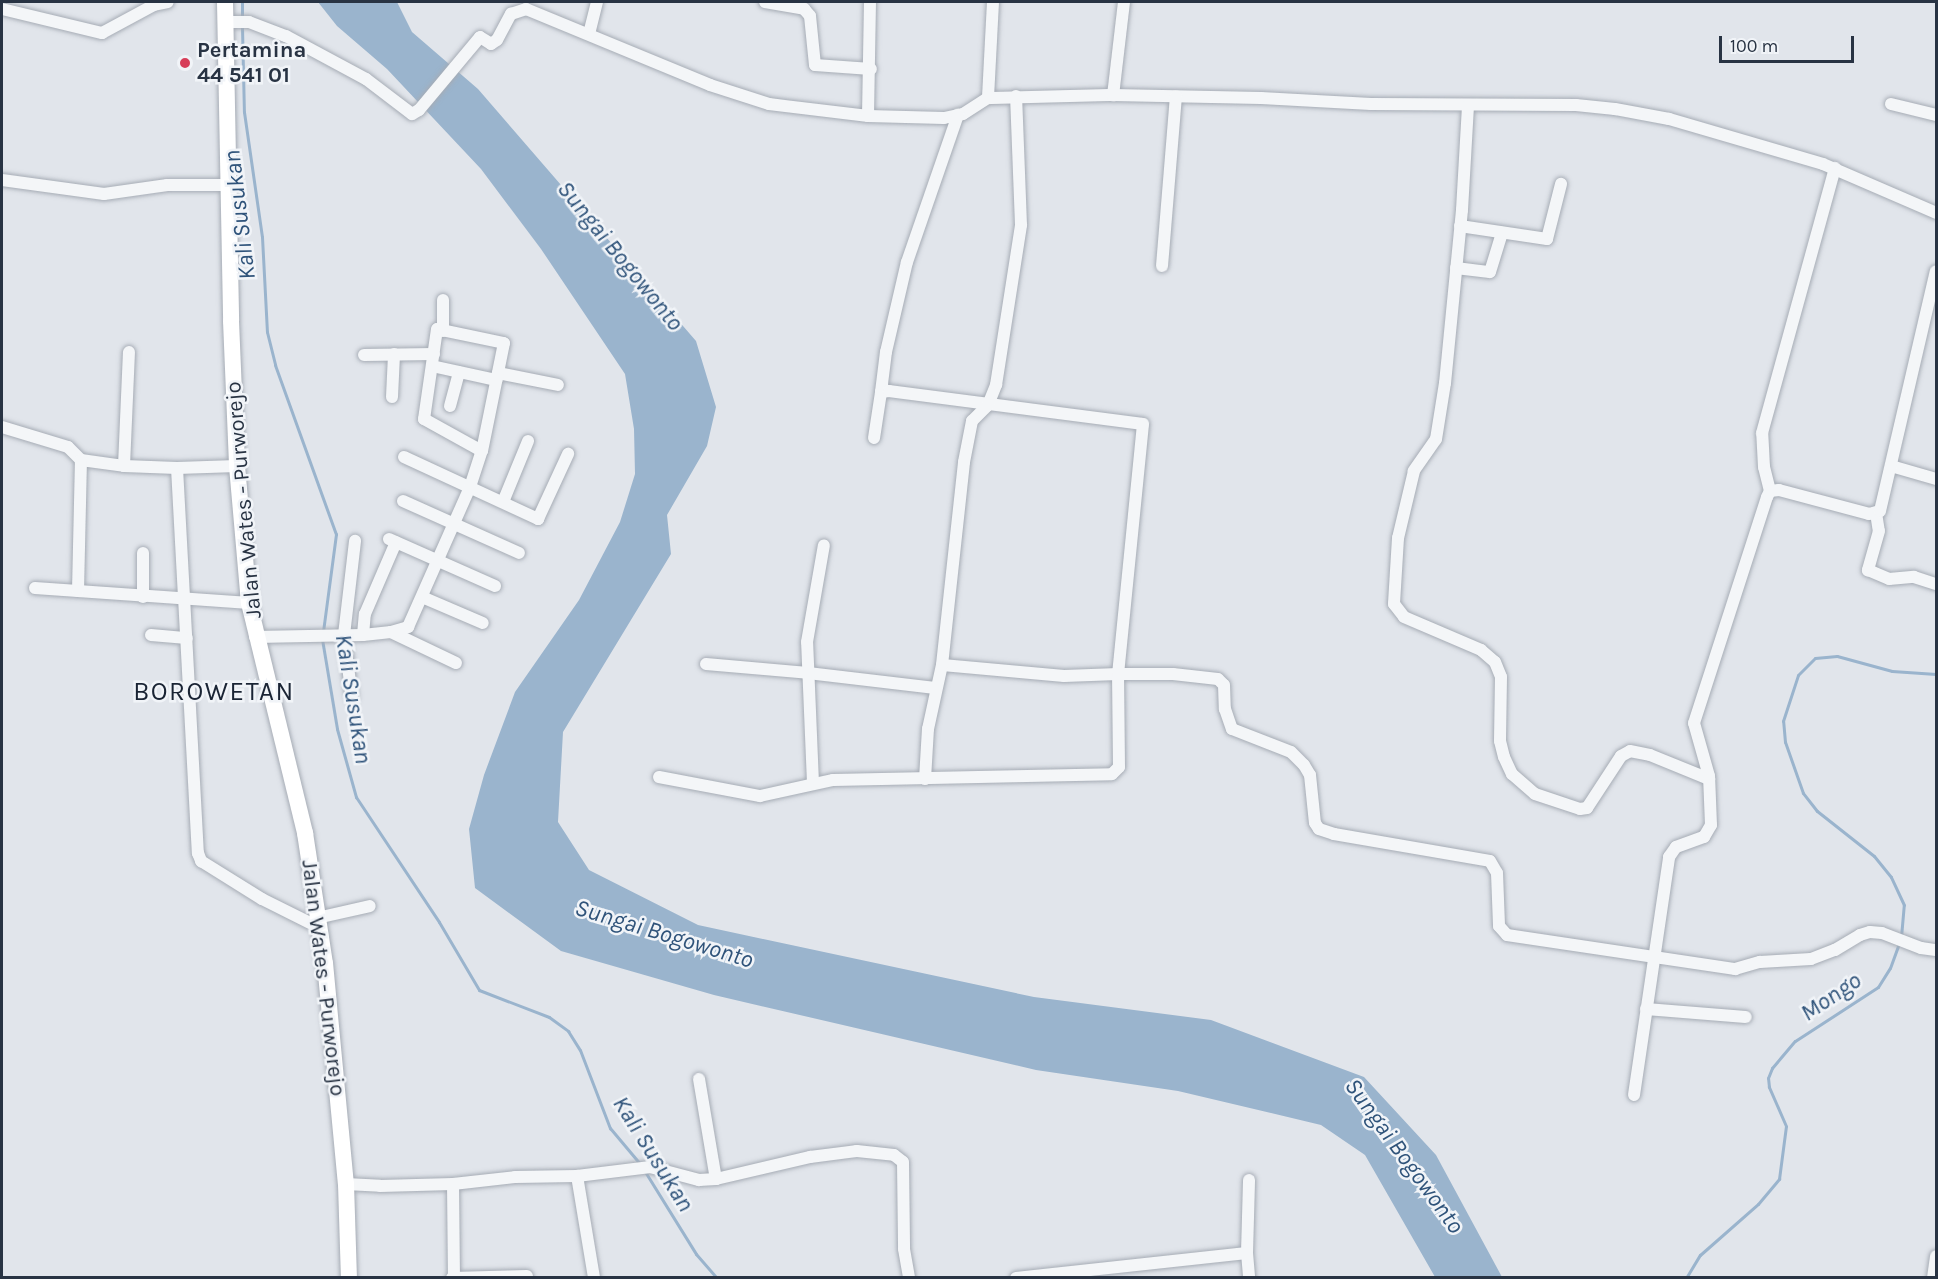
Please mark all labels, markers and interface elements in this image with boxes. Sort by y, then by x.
scale bar [1722,24,1857,62]
text: 100 m [1730,35,1778,57]
place label: Pertamina 44 541 01 [197,37,306,88]
marker: Pertamina 44 541 01 [178,56,192,70]
water label: Kali Susukan [218,148,262,282]
water label: Sungai Bogowonto [551,175,689,337]
street label: Jalan Wates - Purworejo [220,380,268,620]
water label: Kali Susukan [329,632,377,766]
district label: BOROWETAN [133,676,295,708]
street label: Jalan Wates - Purworejo [295,858,351,1098]
water label: Sungai Bogowonto [572,893,756,975]
water label: Mongo [1795,966,1867,1028]
water label: Sungai Bogowonto [1338,1073,1470,1239]
water label: Kali Susukan [606,1091,700,1217]

